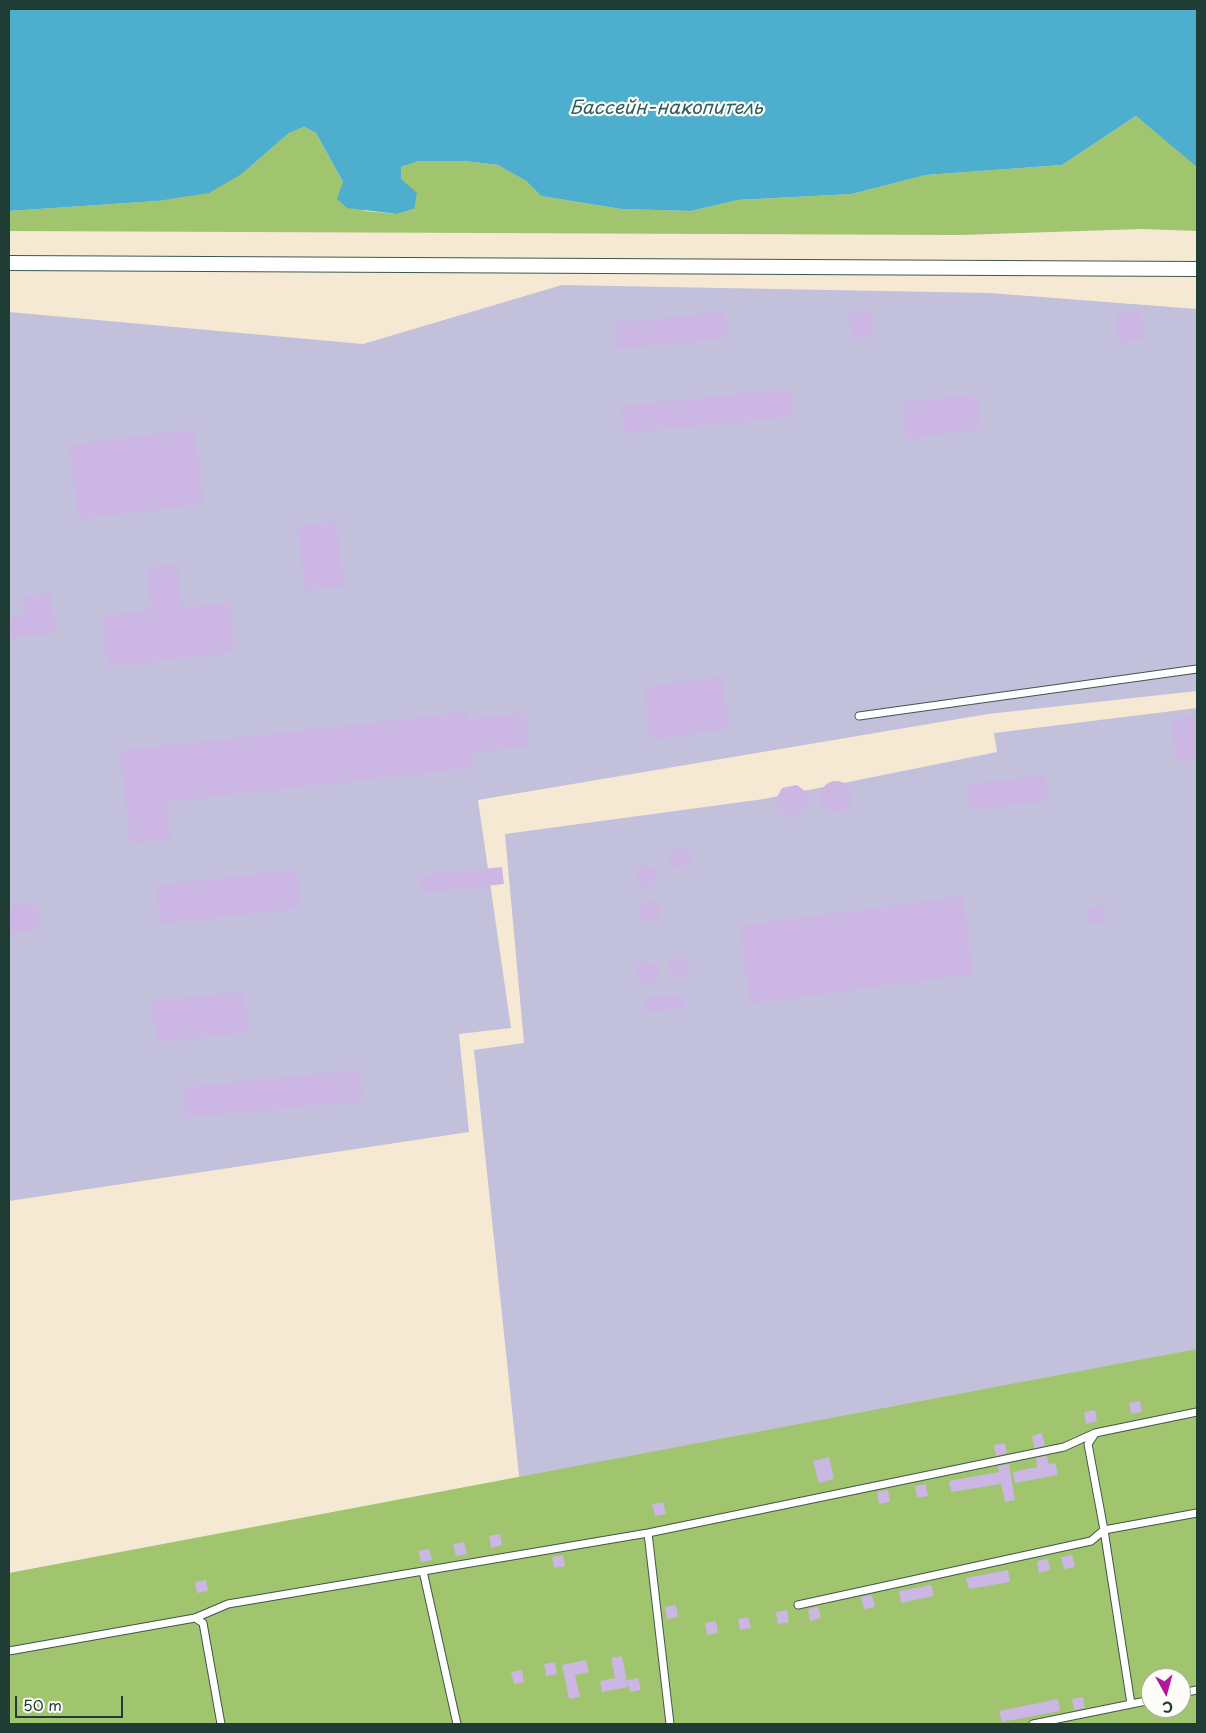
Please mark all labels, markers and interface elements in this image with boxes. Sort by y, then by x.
water label: Бассейн-накопитель [569,98,763,120]
north arrow [1141,1668,1191,1718]
scale bar [18,1686,125,1718]
text: 50 m [23,1693,62,1716]
text: С [1161,1696,1174,1718]

